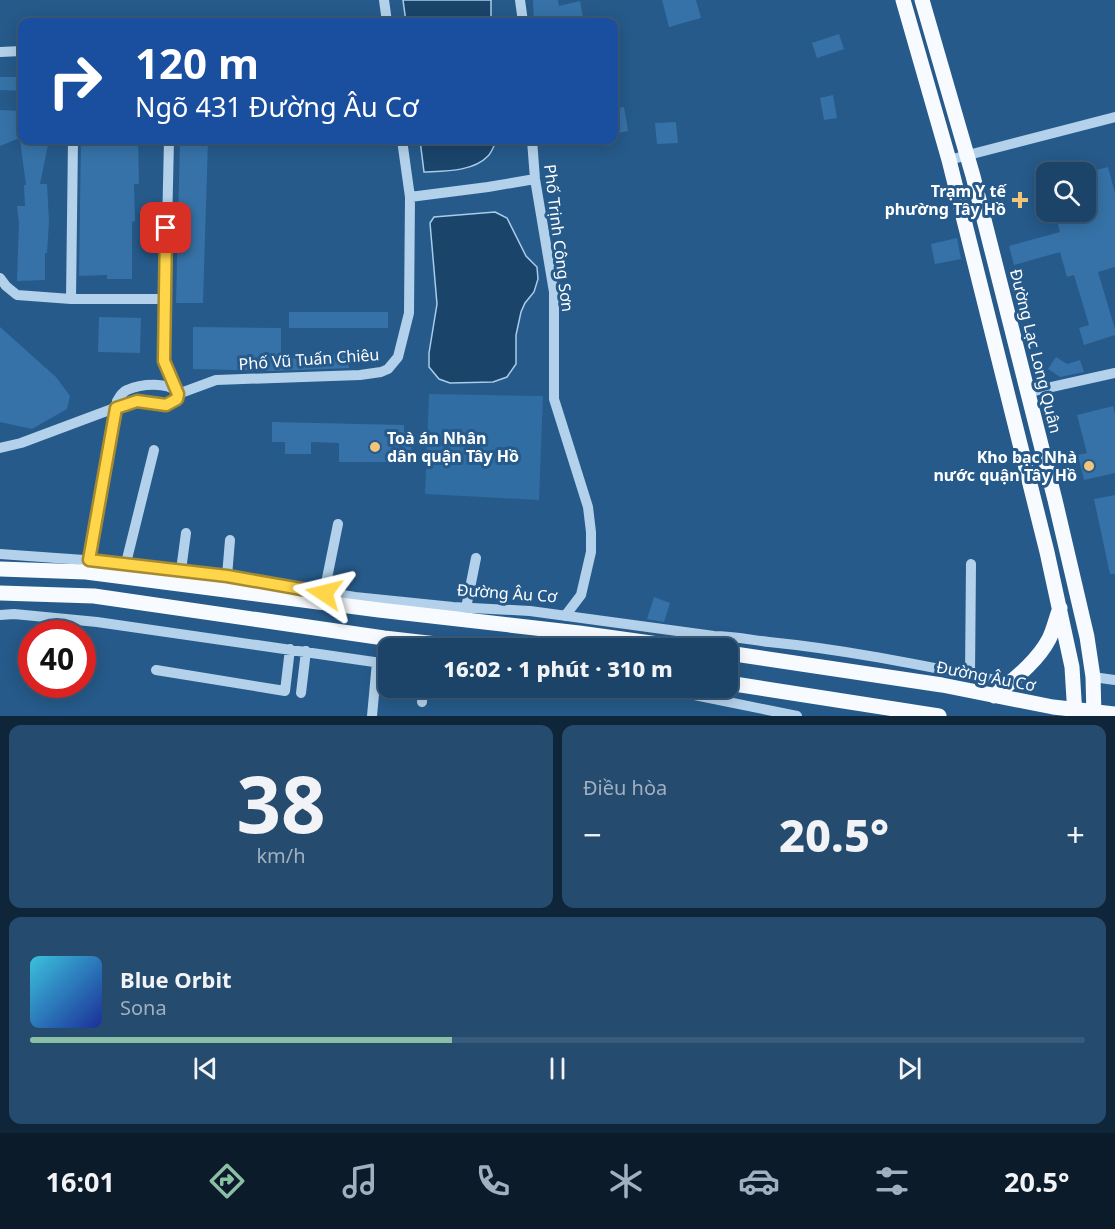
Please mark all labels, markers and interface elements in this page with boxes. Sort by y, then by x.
text: 120 m [135,34,259,91]
icon: right [36,42,114,120]
text: Ngõ 431 Đường Âu Cơ [135,88,418,125]
map controls [1036,162,1096,222]
button: search [1036,162,1096,222]
street label: Phố Trịnh Công Sơn [539,163,579,313]
place label: Trạm Y tế phường Tây Hồ [885,180,1007,220]
marker: Trạm Y tế phường Tây Hồ [1011,191,1029,209]
pin [140,202,191,253]
icon: arrive [149,211,182,244]
street label: Đường Lạc Long Quân [1005,267,1067,435]
street label: Phố Vũ Tuấn Chiêu [238,343,380,375]
place label: Toà án Nhân dân quận Tây Hồ [387,427,519,467]
marker: Toà án Nhân dân quận Tây Hồ [368,440,382,454]
place label: Kho bạc Nhà nước quận Tây Hồ [933,446,1077,486]
marker: Kho bạc Nhà nước quận Tây Hồ [1082,459,1096,473]
position arrow [292,561,356,625]
street label: Đường Âu Cơ [456,579,559,608]
speed limit sign: 40 [18,620,96,698]
text: 16:02 · 1 phút · 310 m [443,653,673,683]
street label: Đường Âu Cơ [935,656,1039,697]
text: 38 [236,750,326,856]
text: Điều hòa [583,774,667,801]
text: 20.5° [779,804,889,865]
text: − [583,812,602,857]
text: + [1066,812,1085,857]
text: km/h [256,842,306,869]
text: Blue Orbit [120,964,232,994]
text: Sona [120,994,167,1021]
icon: previous [189,1052,222,1085]
icon: pause [541,1052,574,1085]
icon: next [893,1052,926,1085]
icon: directions [206,1160,248,1202]
icon: music [339,1160,381,1202]
icon: phone [472,1160,514,1202]
icon: climate [605,1160,647,1202]
icon: car [738,1160,780,1202]
icon: filters [871,1160,913,1202]
text: 16:01 [46,1163,115,1200]
text: 20.5° [1004,1163,1069,1200]

